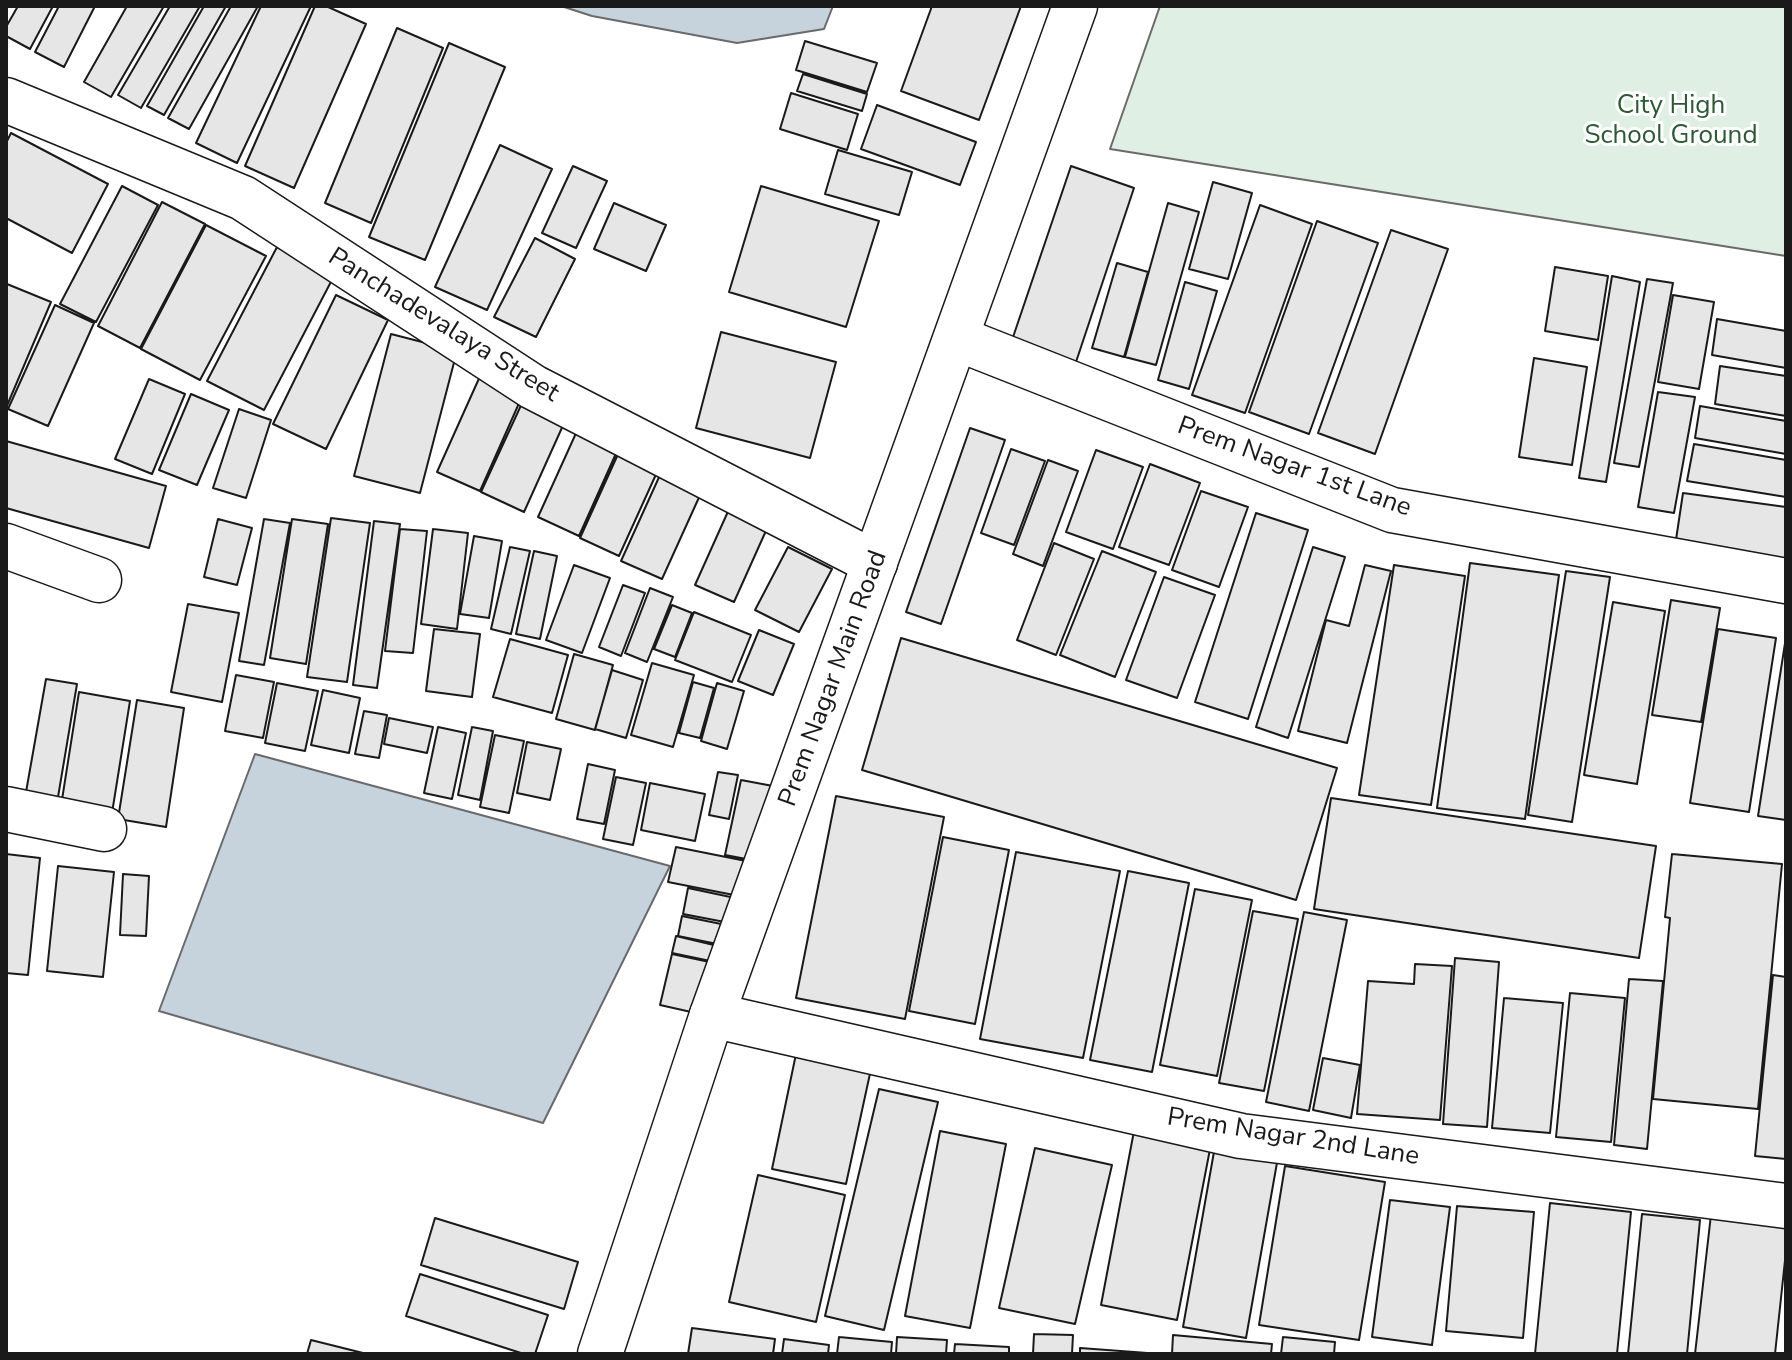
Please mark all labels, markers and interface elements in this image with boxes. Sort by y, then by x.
park label: City High School Ground [1584,91,1758,152]
street label: Panchadevalaya Street [322,242,564,410]
street label: Prem Nagar 1st Lane [1173,411,1415,525]
street label: Prem Nagar Main Road [773,547,895,811]
street label: Prem Nagar 2nd Lane [1165,1103,1421,1173]

